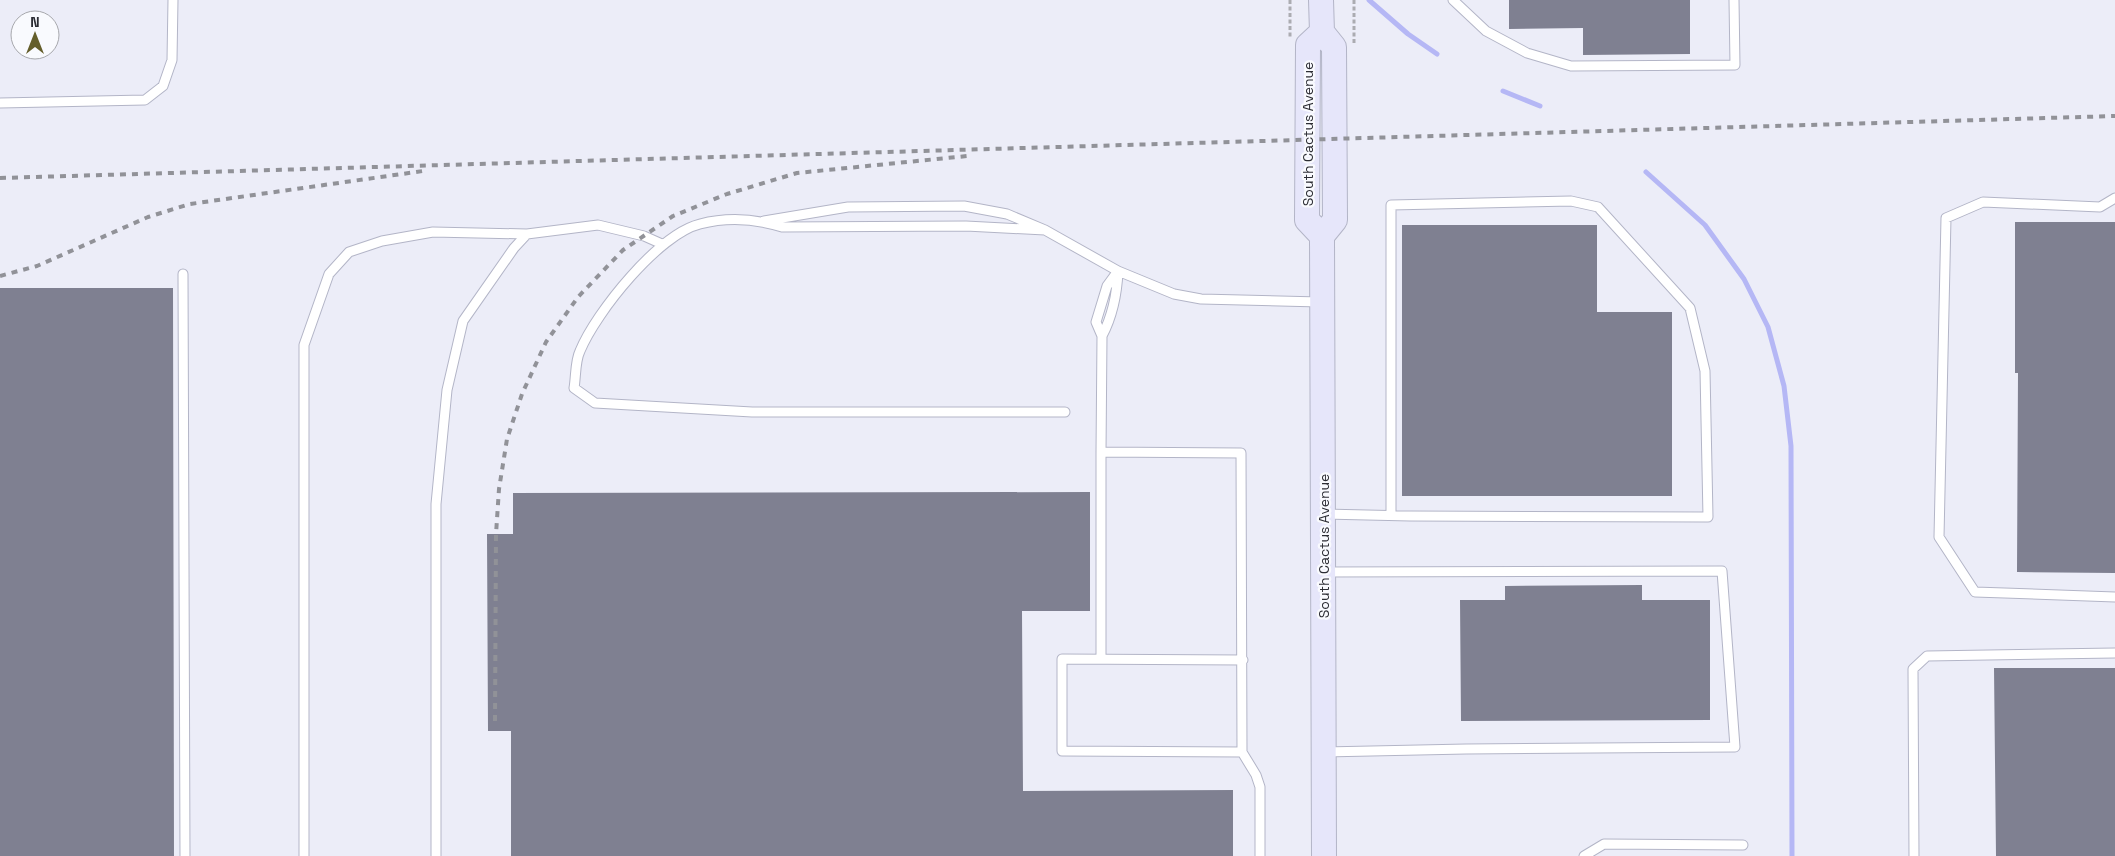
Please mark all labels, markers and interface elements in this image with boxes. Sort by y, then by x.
north arrow [10,10,60,60]
text: N [30,13,40,31]
street label: South Cactus Avenue [1299,62,1317,206]
street label: South Cactus Avenue [1315,474,1333,618]

